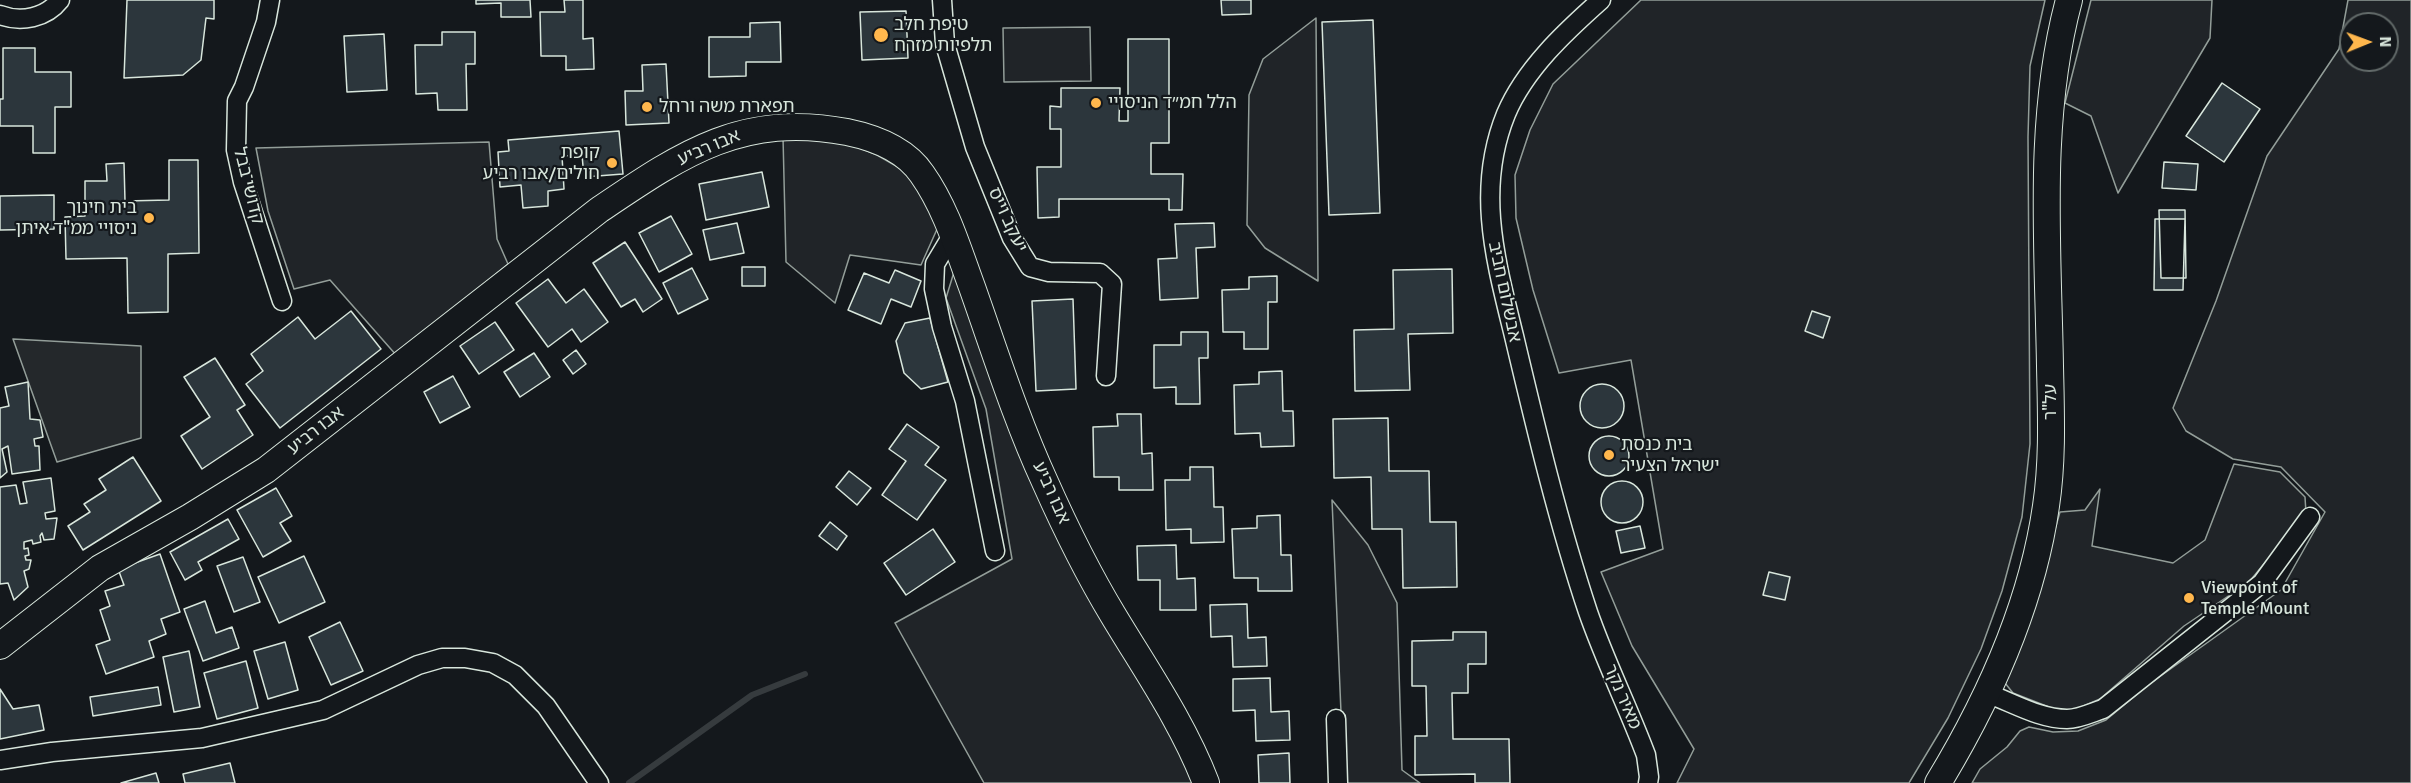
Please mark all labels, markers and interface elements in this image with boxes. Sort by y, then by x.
north arrow [2339,12,2399,72]
place label: טיפת חלב תלפיות מזרח [894,14,992,57]
marker: טיפת חלב תלפיות מזרח [872,26,890,44]
text: N [2375,36,2395,47]
place label: הלל חמ״ד הניסויי [1108,92,1237,114]
place label: תפארת משה ורחל [659,96,795,118]
marker: הלל חמ״ד הניסויי [1089,96,1103,110]
marker: תפארת משה ורחל [640,100,654,114]
street label: אבו רביע [674,125,744,171]
place label: קופת חולים/אבו רביע [483,142,600,184]
street label: קדושי בבל [228,145,268,227]
marker: קופת חולים/אבו רביע [605,156,619,170]
street label: יעקב וייס [983,184,1031,256]
place label: בית חינוך ניסויי ממ"ד איתן [15,197,137,240]
marker: בית חינוך ניסויי ממ"ד איתן [142,211,156,225]
street label: אבשלום חביב [1483,240,1525,344]
street label: על"ר [2040,384,2062,420]
street label: אבו רביע [283,402,349,460]
place label: בית כנסת ישראל הצעיר [1621,434,1720,476]
marker: בית כנסת ישראל הצעיר [1602,448,1616,462]
street label: אבו רביע [1028,458,1074,528]
place label: Viewpoint of Temple Mount [2201,577,2309,620]
marker: Viewpoint of Temple Mount [2182,591,2196,605]
street label: מאיר נקר [1599,661,1645,733]

